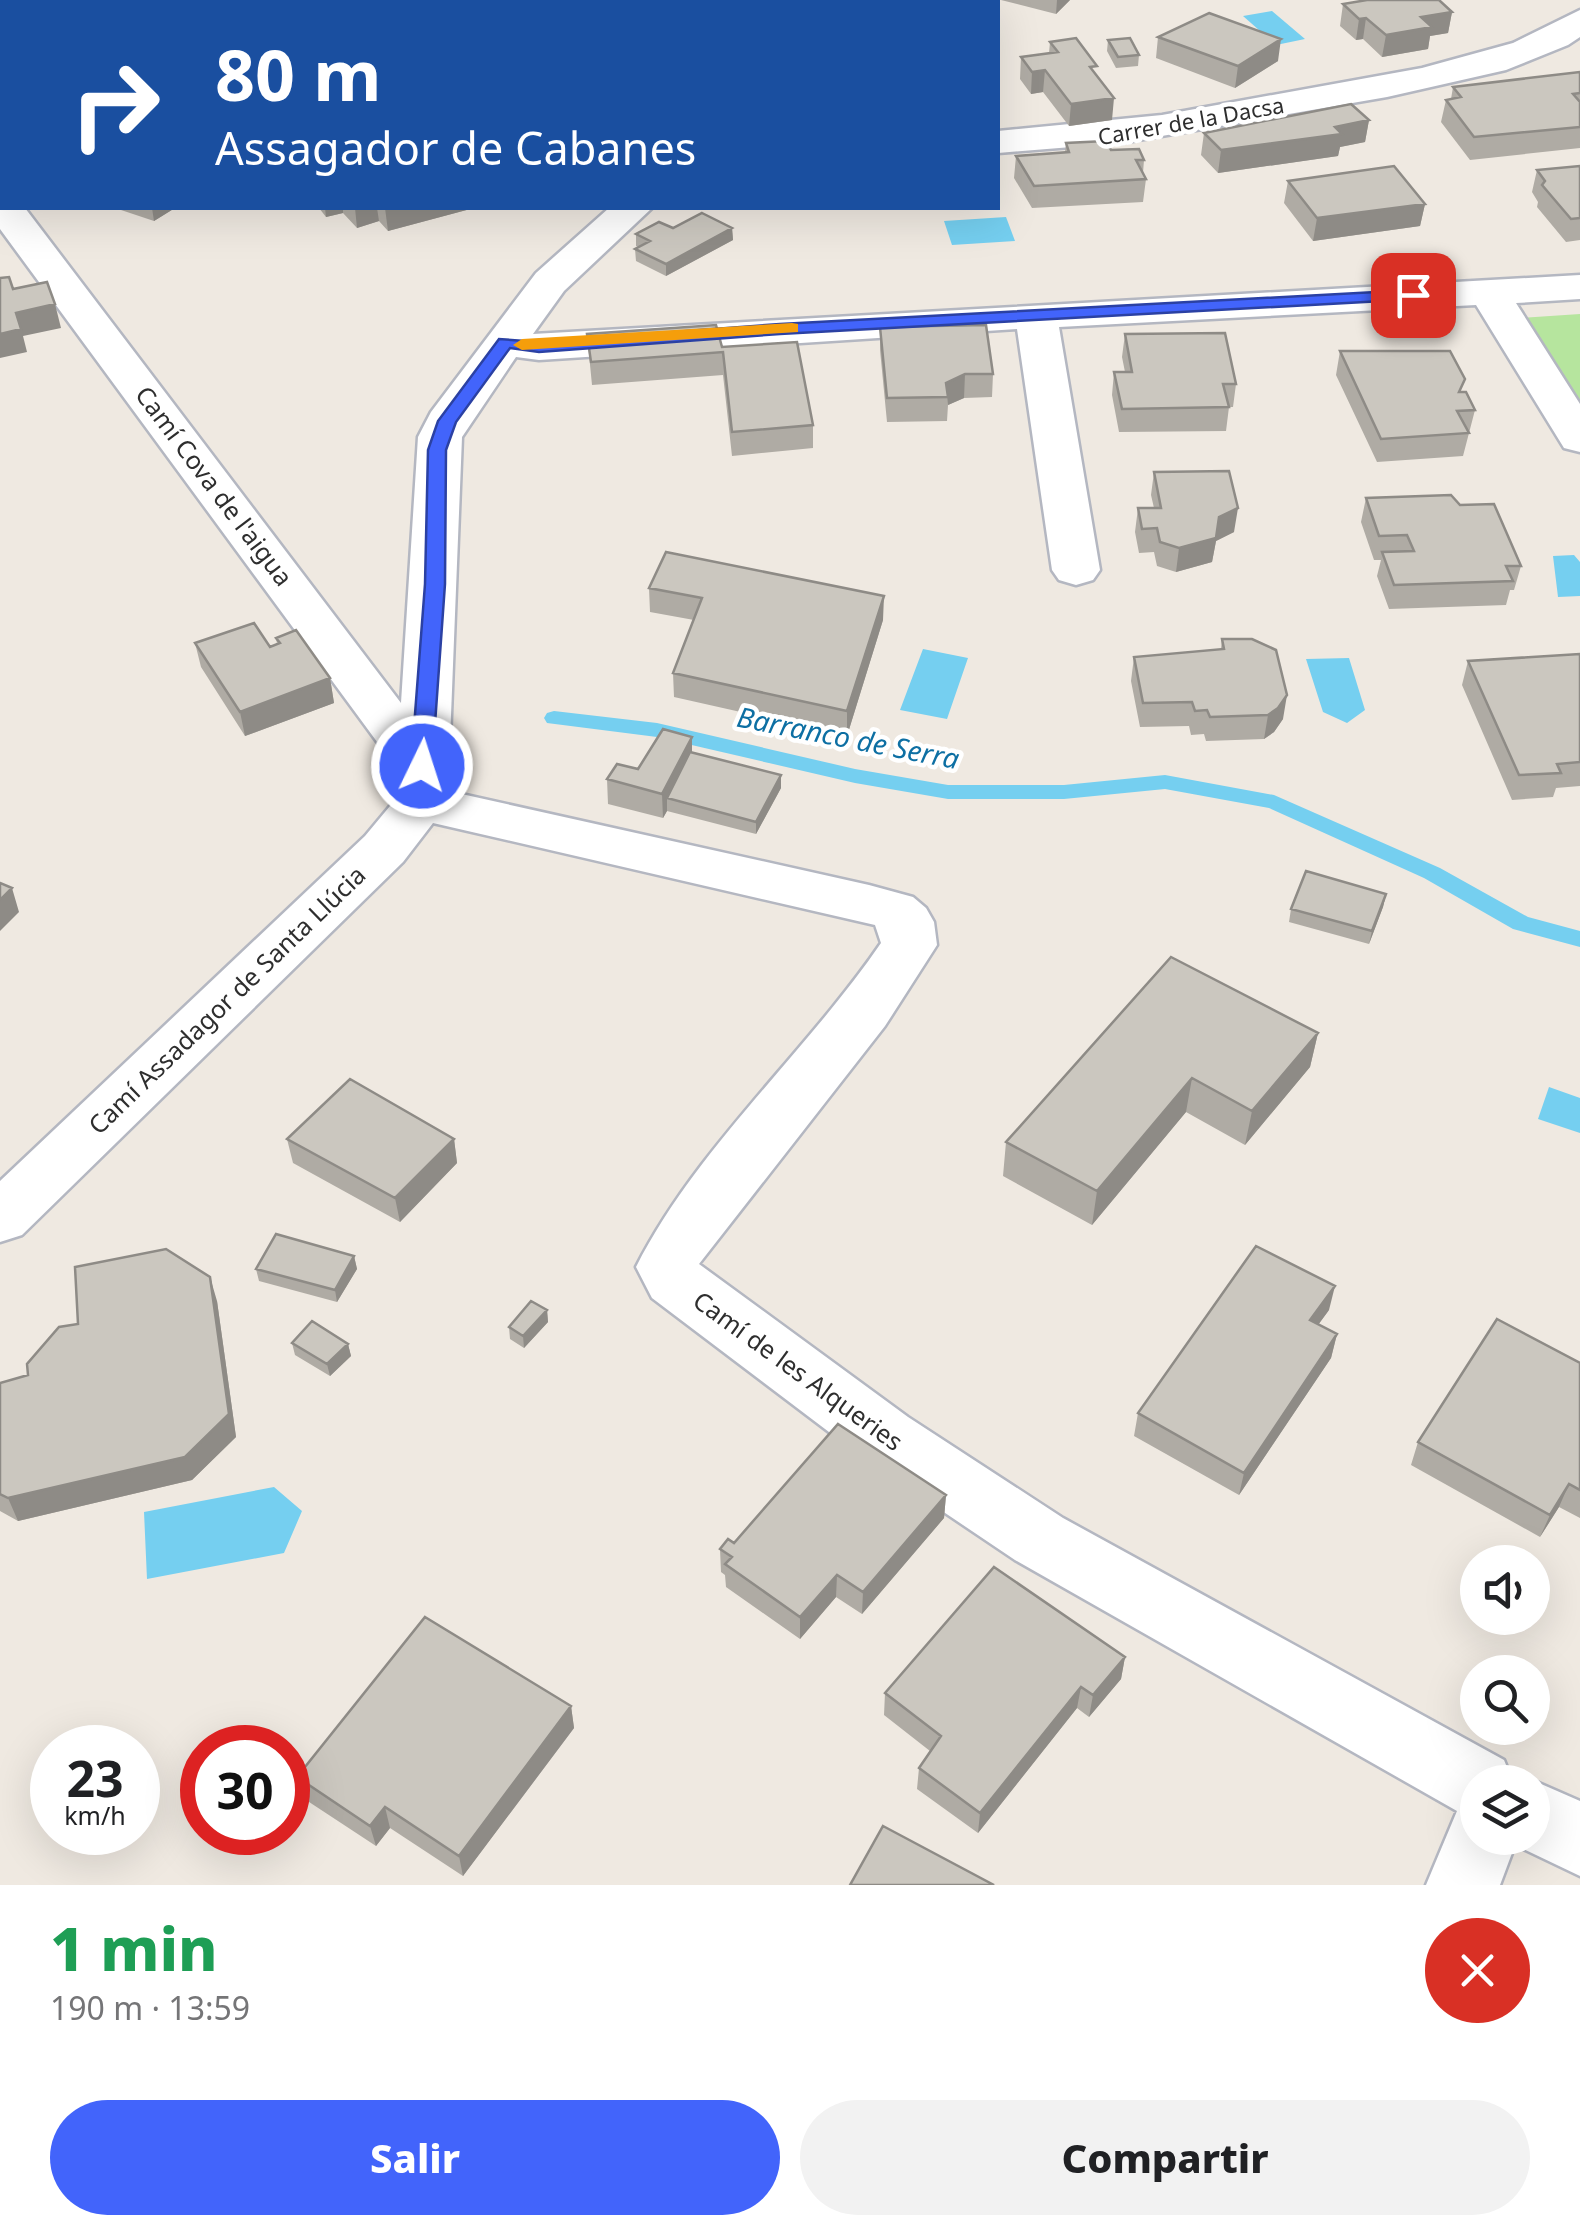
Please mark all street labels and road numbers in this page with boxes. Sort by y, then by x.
street label: Carrer de la Dacsa [1095,89,1286,151]
street label: Camí Cova de l'aigua [128,378,301,592]
street label: Camí Assadagor de Santa Llúcia [80,857,372,1141]
street label: Camí de les Alqueries [687,1283,910,1458]

